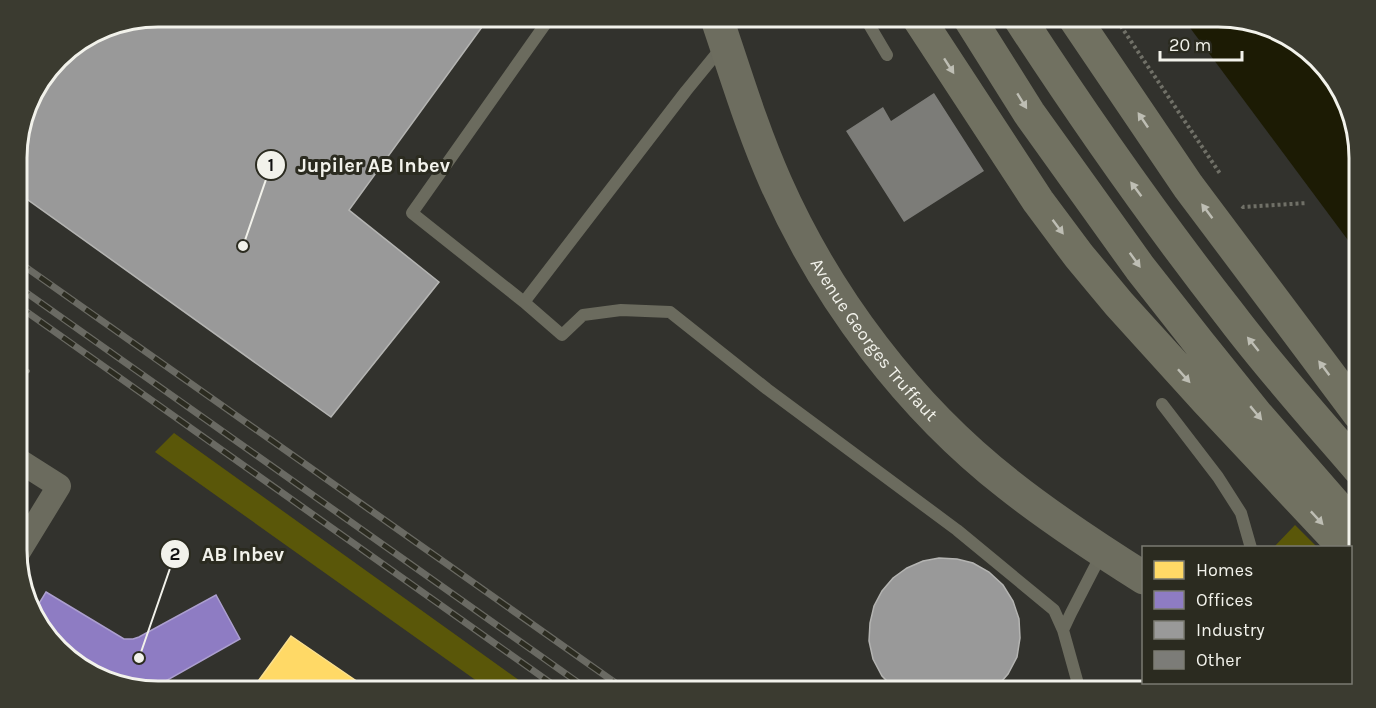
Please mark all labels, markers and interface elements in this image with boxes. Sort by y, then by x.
scale bar [1160,24,1242,62]
text: 20 m [1169,34,1211,56]
one-way arrow [943,57,954,74]
one-way arrow [1016,93,1027,109]
one-way arrow [1138,112,1149,128]
callout: Jupiler AB Inbev [256,146,462,184]
text: 1 [268,154,274,176]
text: Jupiler AB Inbev [298,154,451,177]
one-way arrow [1130,181,1142,196]
one-way arrow [1201,204,1213,220]
one-way arrow [1051,220,1063,235]
one-way arrow [1129,252,1140,268]
street label: Avenue Georges Truffaut [806,254,943,426]
one-way arrow [1247,336,1260,352]
one-way arrow [1318,360,1330,375]
one-way arrow [1177,368,1191,383]
one-way arrow [1249,405,1262,421]
one-way arrow [1310,511,1324,526]
callout: AB Inbev [160,535,296,573]
text: 2 [170,543,180,565]
text: AB Inbev [202,543,285,566]
legend [1142,546,1352,684]
text: Homes [1196,559,1253,581]
text: Offices [1196,589,1253,611]
text: Industry [1196,619,1265,641]
text: Other [1196,649,1241,671]

